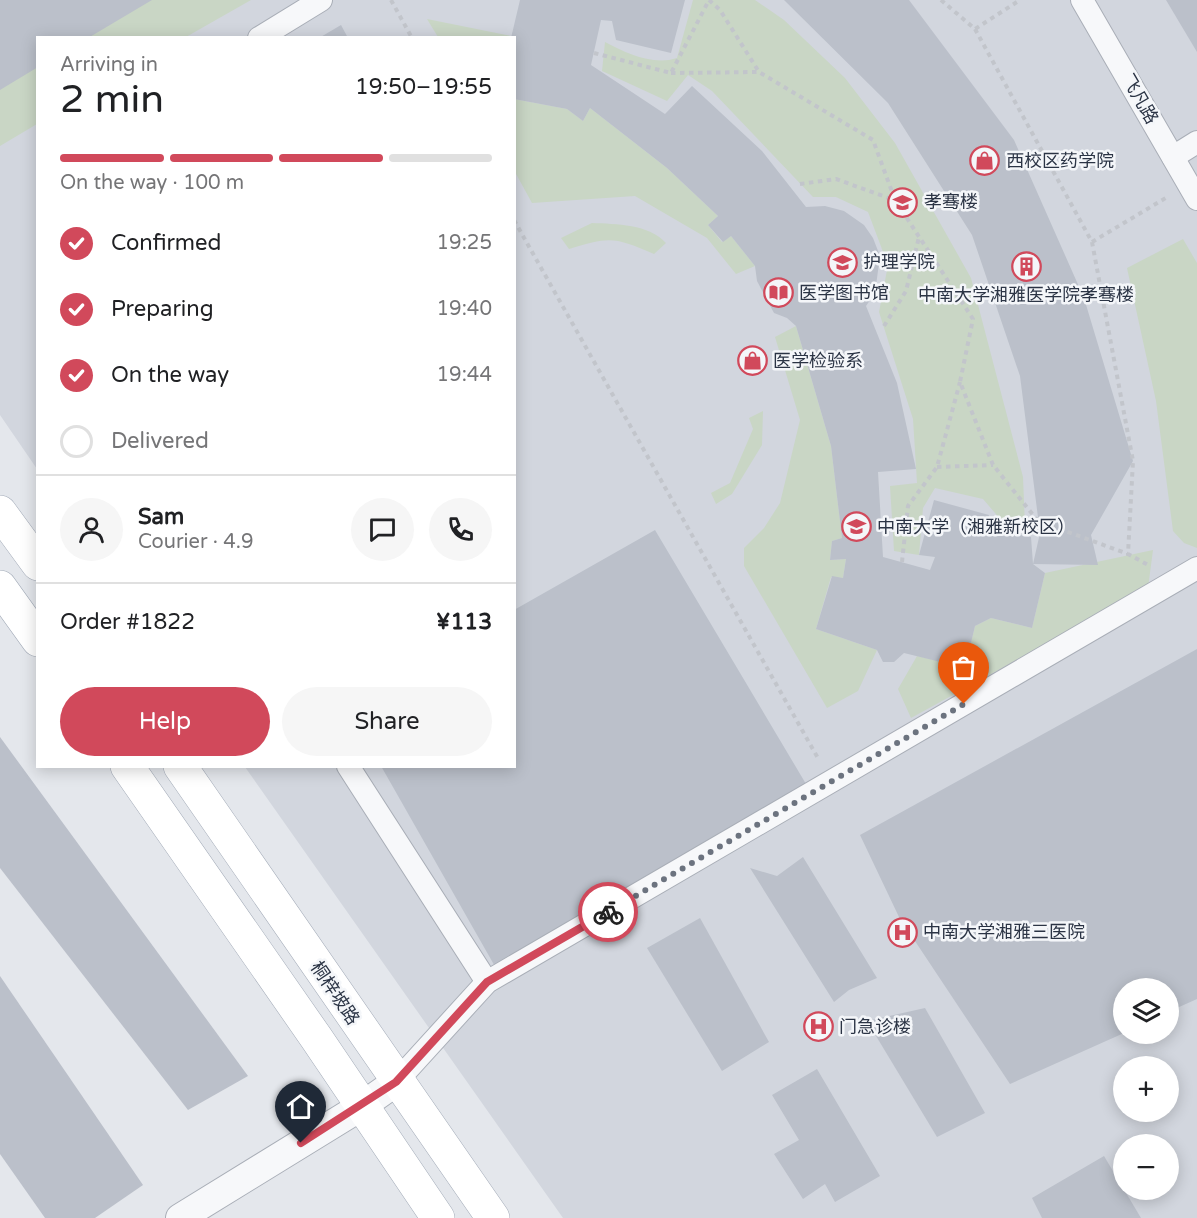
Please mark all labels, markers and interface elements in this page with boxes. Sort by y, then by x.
text: Arriving in [60,53,158,77]
street label: 飞凡路 [1117,70,1163,128]
text: 19:50–19:55 [355,74,492,100]
text: 2 min [60,76,164,123]
shop icon: 西校区药学院 [969,145,1001,177]
place label: 西校区药学院 [1006,150,1114,172]
text: On the way · 100 m [60,171,244,195]
school or university icon: 孝骞楼 [887,186,919,218]
place label: 孝骞楼 [924,191,978,213]
icon: check [60,227,93,260]
text: Confirmed [111,230,221,256]
text: 19:25 [437,231,492,255]
school or university icon: 护理学院 [826,246,858,278]
building icon: 中南大学湘雅医学院孝骞楼 [1010,250,1042,282]
place label: 护理学院 [863,251,935,273]
library icon: 医学图书馆 [762,277,794,309]
place label: 医学图书馆 [799,282,889,304]
place label: 中南大学湘雅医学院孝骞楼 [918,284,1134,306]
icon: check [60,293,93,326]
text: Preparing [111,296,214,322]
text: 19:40 [437,297,492,321]
shop icon: 医学检验系 [736,345,768,377]
place label: 医学检验系 [773,350,863,372]
icon: check [60,359,93,392]
text: On the way [111,362,229,388]
text: 19:44 [437,363,492,387]
text: Delivered [111,428,209,454]
button: person [60,498,123,561]
button: chat [351,498,414,561]
button: phone [429,498,492,561]
text: Sam [138,504,184,530]
school or university icon: 中南大学（湘雅新校区） [840,511,872,543]
place label: 中南大学（湘雅新校区） [877,516,1075,538]
text: Courier · 4.9 [138,530,253,554]
text: Order #1822 [60,609,195,635]
text: ¥113 [436,609,492,635]
pin [938,642,989,704]
icon: bag [947,651,980,684]
button: Help [60,687,270,756]
button: Share [282,687,492,756]
courier [578,882,638,942]
icon: bike [592,896,625,929]
hospital icon: 中南大学湘雅三医院 [886,916,918,948]
place label: 中南大学湘雅三医院 [923,921,1085,943]
street label: 桐梓坡路 [306,957,364,1029]
map controls [1113,978,1179,1200]
button: layers [1113,978,1179,1044]
hospital icon: 门急诊楼 [802,1011,834,1043]
place label: 门急诊楼 [839,1016,911,1038]
button: + [1113,1056,1179,1122]
pin [275,1081,326,1143]
icon: home [284,1090,317,1123]
button: − [1113,1134,1179,1200]

